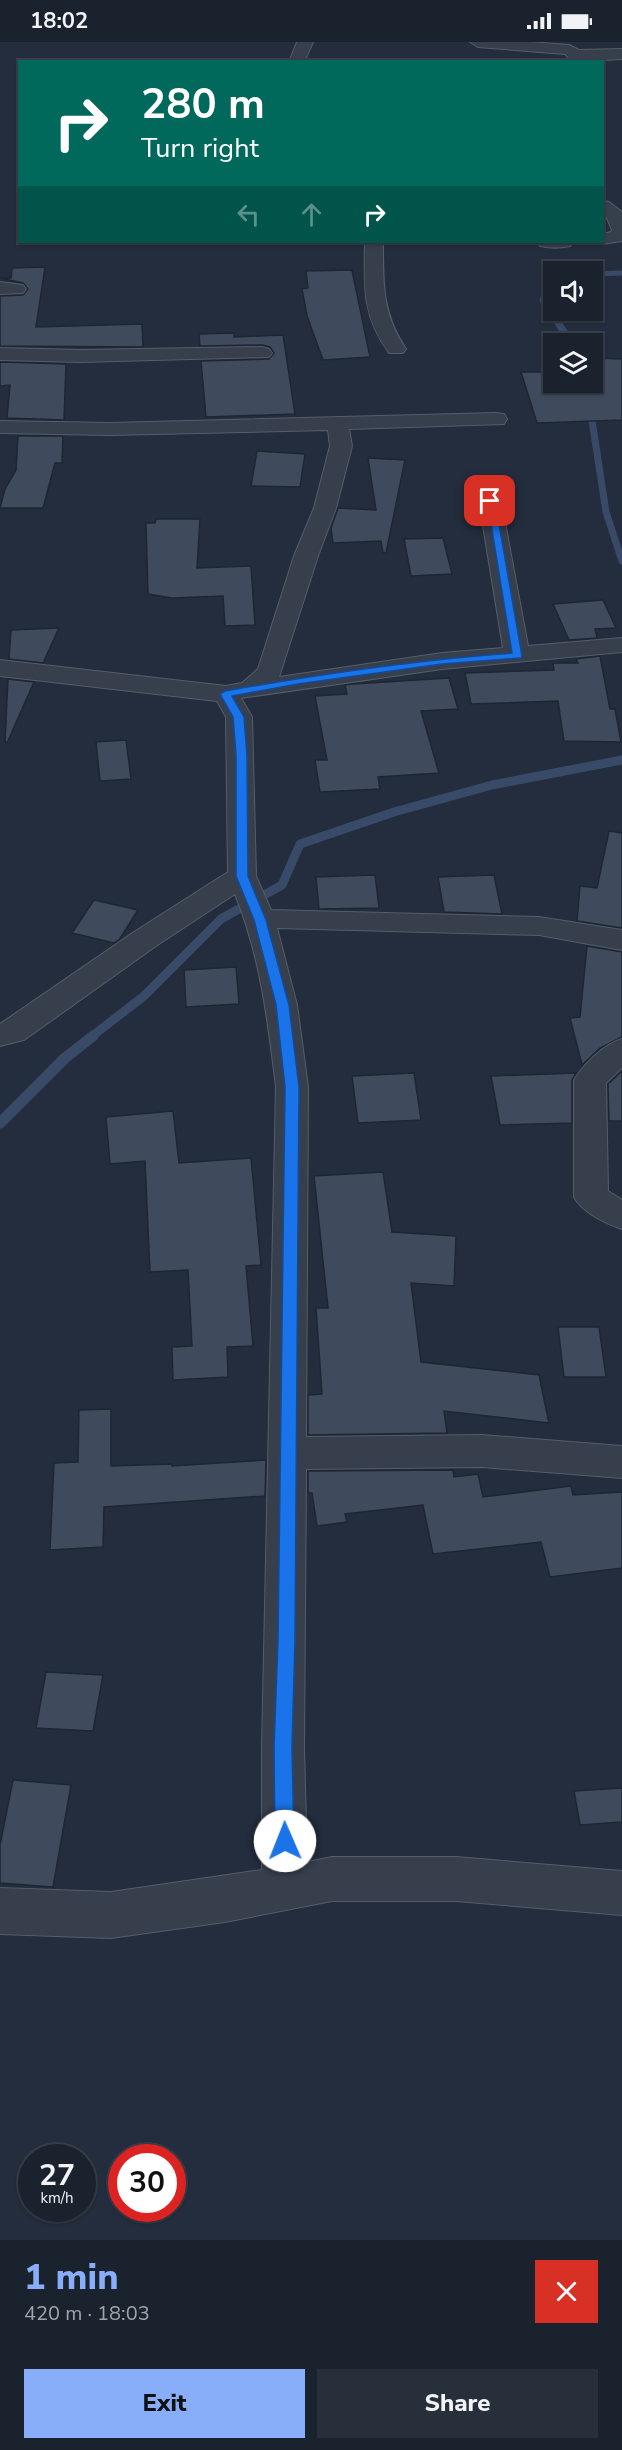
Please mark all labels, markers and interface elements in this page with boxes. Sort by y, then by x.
text: 18:02 [30,6,88,36]
text: 280 m [141,76,265,133]
icon: right [42,84,120,162]
text: Turn right [141,130,259,167]
icon: left [232,198,265,231]
icon: ahead [295,198,328,231]
icon: right [358,198,391,231]
map controls [543,261,603,393]
button: sound [543,261,603,321]
button: layers [543,333,603,393]
pin [464,475,515,526]
icon: arrive [473,484,506,517]
position arrow [253,1809,317,1873]
speed limit sign: 30 [108,2144,186,2222]
text: 27 [39,2155,75,2196]
text: km/h [40,2188,74,2208]
text: 1 min [24,2253,119,2302]
button: close [535,2260,598,2323]
text: 420 m · 18:03 [24,2300,150,2327]
button: Exit [24,2369,305,2438]
button: Share [317,2369,598,2438]

